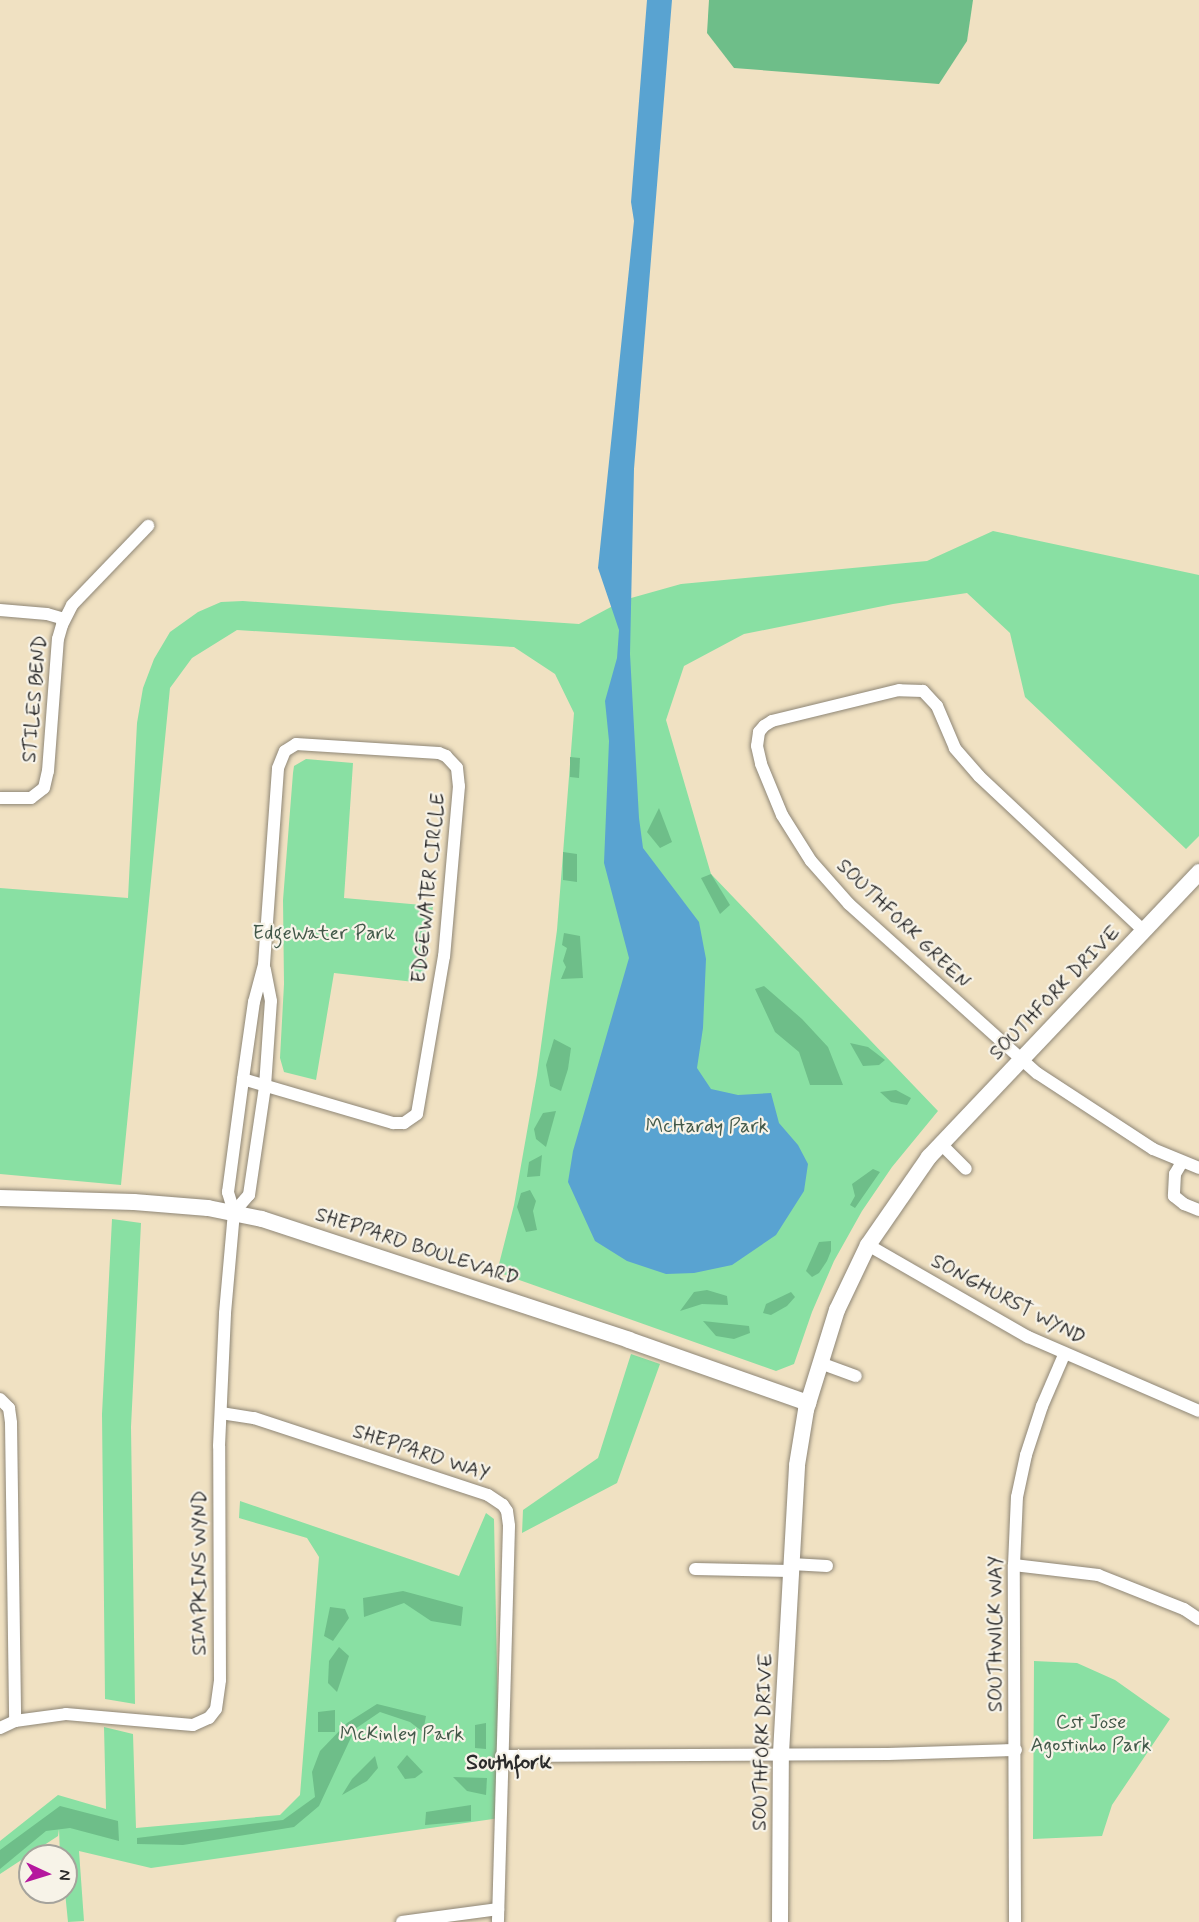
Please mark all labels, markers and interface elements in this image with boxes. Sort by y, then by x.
street label: STILES BEND [17,633,53,765]
street label: EDGEWATER CIRCLE [407,790,451,986]
street label: SOUTHFORK GREEN [831,854,975,994]
park label: EdgeWater Park [254,921,394,945]
street label: SOUTHFORK DRIVE [985,921,1125,1065]
park label: McHardy Park [646,1114,768,1138]
street label: SHEPPARD BOULEVARD [312,1203,522,1291]
street label: SONGHURST WYND [926,1249,1090,1351]
street label: SHEPPARD WAY [350,1420,492,1486]
street label: SIMPKINS WYND [188,1490,212,1656]
street label: SOUTHWICK WAY [984,1556,1008,1712]
street label: SOUTHFORK DRIVE [748,1653,778,1831]
park label: Cst Jose Agostinho Park [1030,1711,1152,1758]
park label: McKinley Park [341,1722,463,1746]
district label: Southfork [466,1751,552,1777]
north arrow [18,1844,78,1904]
text: N [54,1869,75,1881]

